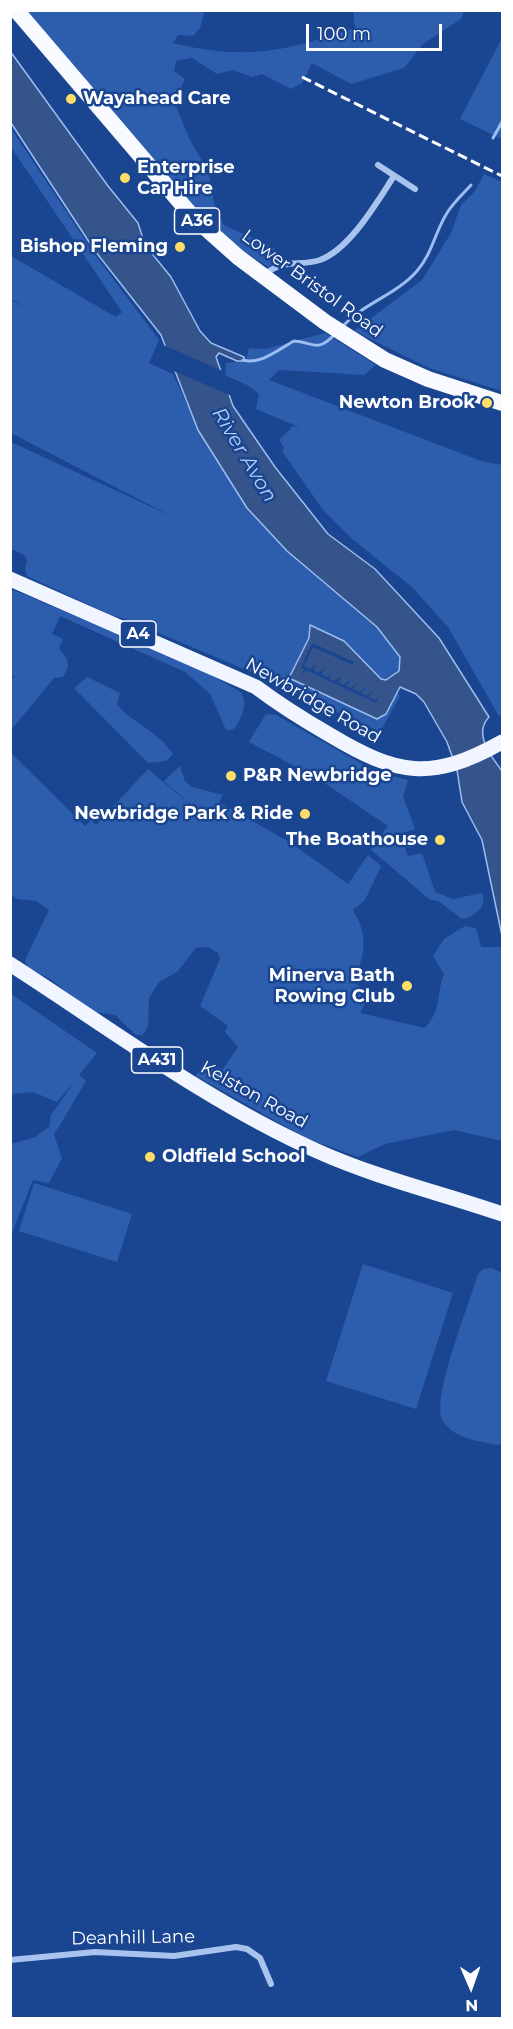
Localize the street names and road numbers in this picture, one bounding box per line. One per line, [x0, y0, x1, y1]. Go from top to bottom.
road number: A36 [174, 208, 220, 234]
street label: Lower Bristol Road [237, 226, 387, 342]
road number: A4 [120, 621, 156, 647]
street label: Newbridge Road [242, 654, 384, 748]
road number: A431 [132, 1047, 182, 1073]
street label: Kelston Road [197, 1057, 311, 1133]
street label: Deanhill Lane [71, 1926, 195, 1950]

